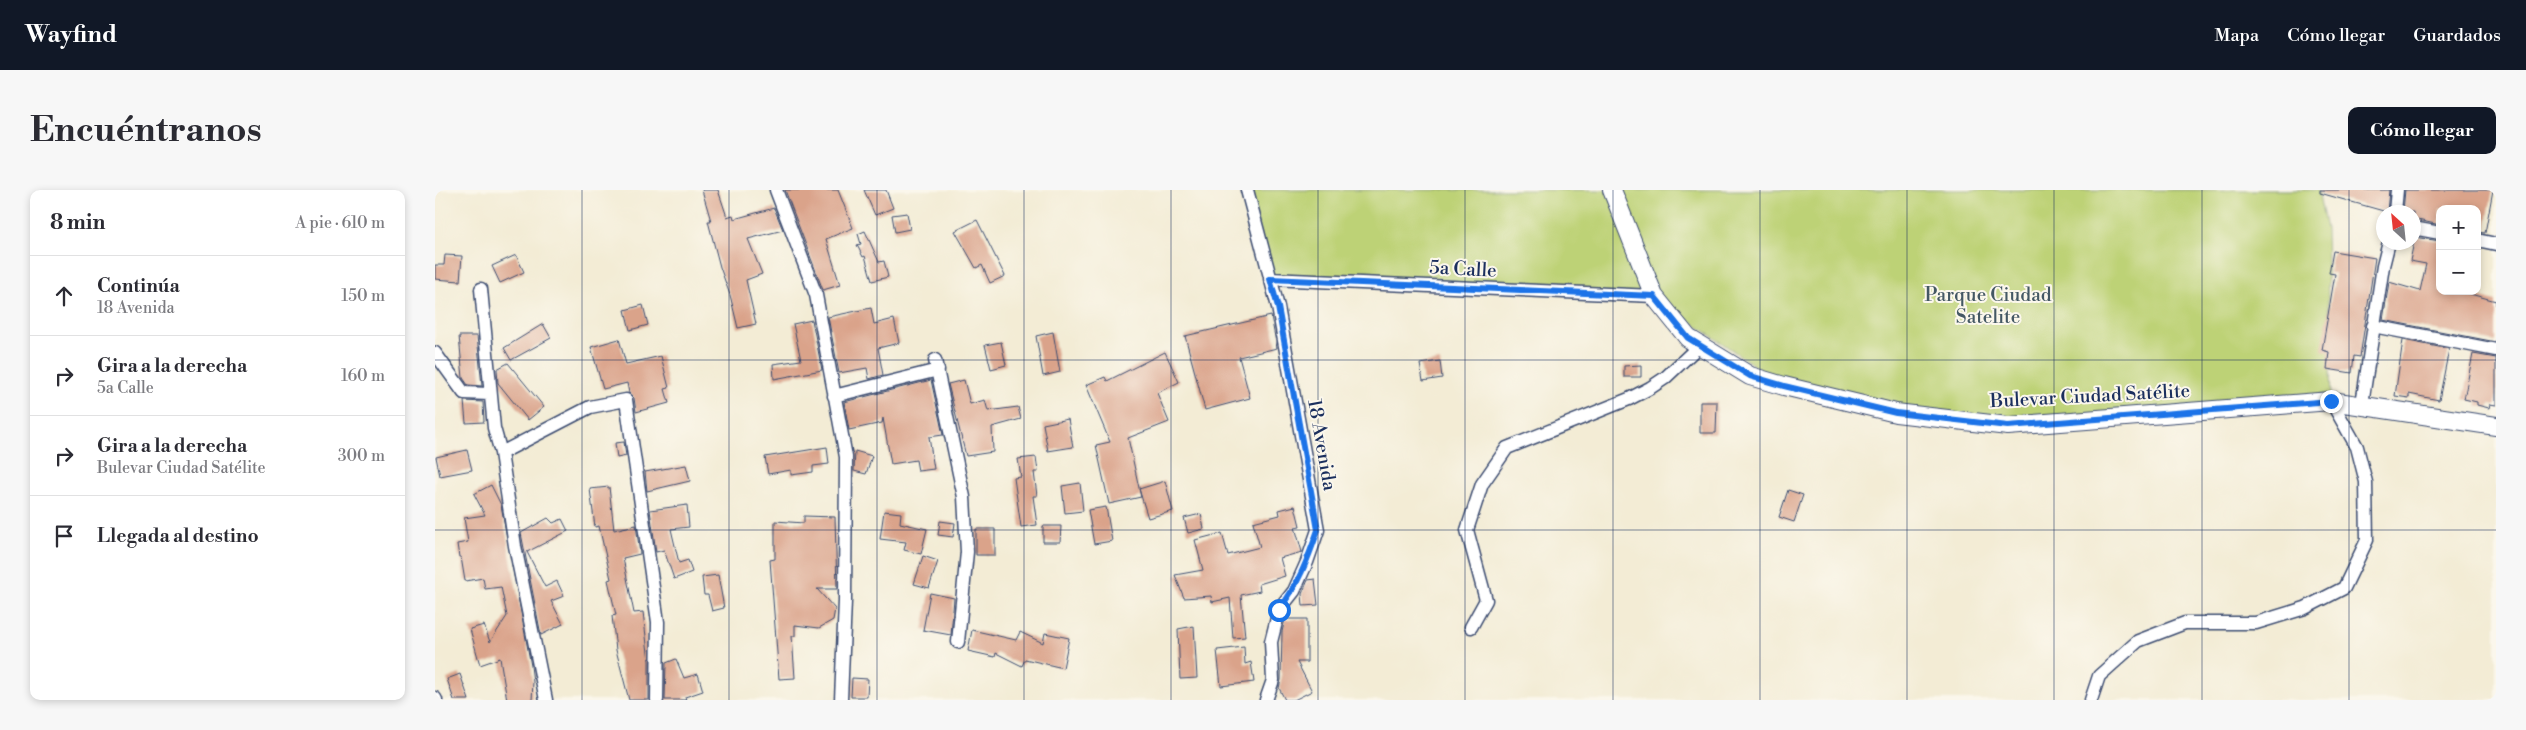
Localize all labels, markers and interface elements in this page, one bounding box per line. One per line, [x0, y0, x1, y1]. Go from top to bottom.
text: Wayfind [25, 20, 117, 50]
text: Mapa [2215, 24, 2259, 47]
text: Cómo llegar [2287, 24, 2385, 47]
text: Guardados [2413, 24, 2501, 47]
button: Cómo llegar [2348, 107, 2496, 154]
text: Encuéntranos [30, 109, 262, 152]
north arrow [2376, 205, 2421, 250]
map controls [2436, 205, 2481, 295]
button: + [2436, 205, 2481, 250]
text: 8 min [50, 210, 105, 236]
text: A pie · 610 m [295, 213, 385, 233]
button: − [2436, 250, 2481, 295]
street label: 5a Calle [1429, 255, 1497, 283]
text: Continúa [97, 274, 180, 298]
icon: ahead [50, 282, 78, 310]
park label: Parque Ciudad Satelite [1924, 283, 2052, 329]
text: 150 m [341, 286, 385, 306]
text: 18 Avenida [97, 298, 175, 318]
text: Gira a la derecha [97, 354, 247, 378]
icon: right [50, 362, 78, 390]
text: 160 m [341, 366, 385, 386]
text: 5a Calle [97, 378, 154, 398]
street label: Bulevar Ciudad Satélite [1988, 379, 2191, 413]
route end [2320, 390, 2343, 413]
street label: 18 Avenida [1302, 397, 1342, 493]
text: Gira a la derecha [97, 434, 247, 458]
icon: right [50, 442, 78, 470]
text: 300 m [338, 446, 385, 466]
text: Bulevar Ciudad Satélite [97, 458, 266, 478]
icon: arrive [50, 522, 78, 550]
text: Llegada al destino [97, 524, 259, 548]
route start [1268, 599, 1291, 622]

